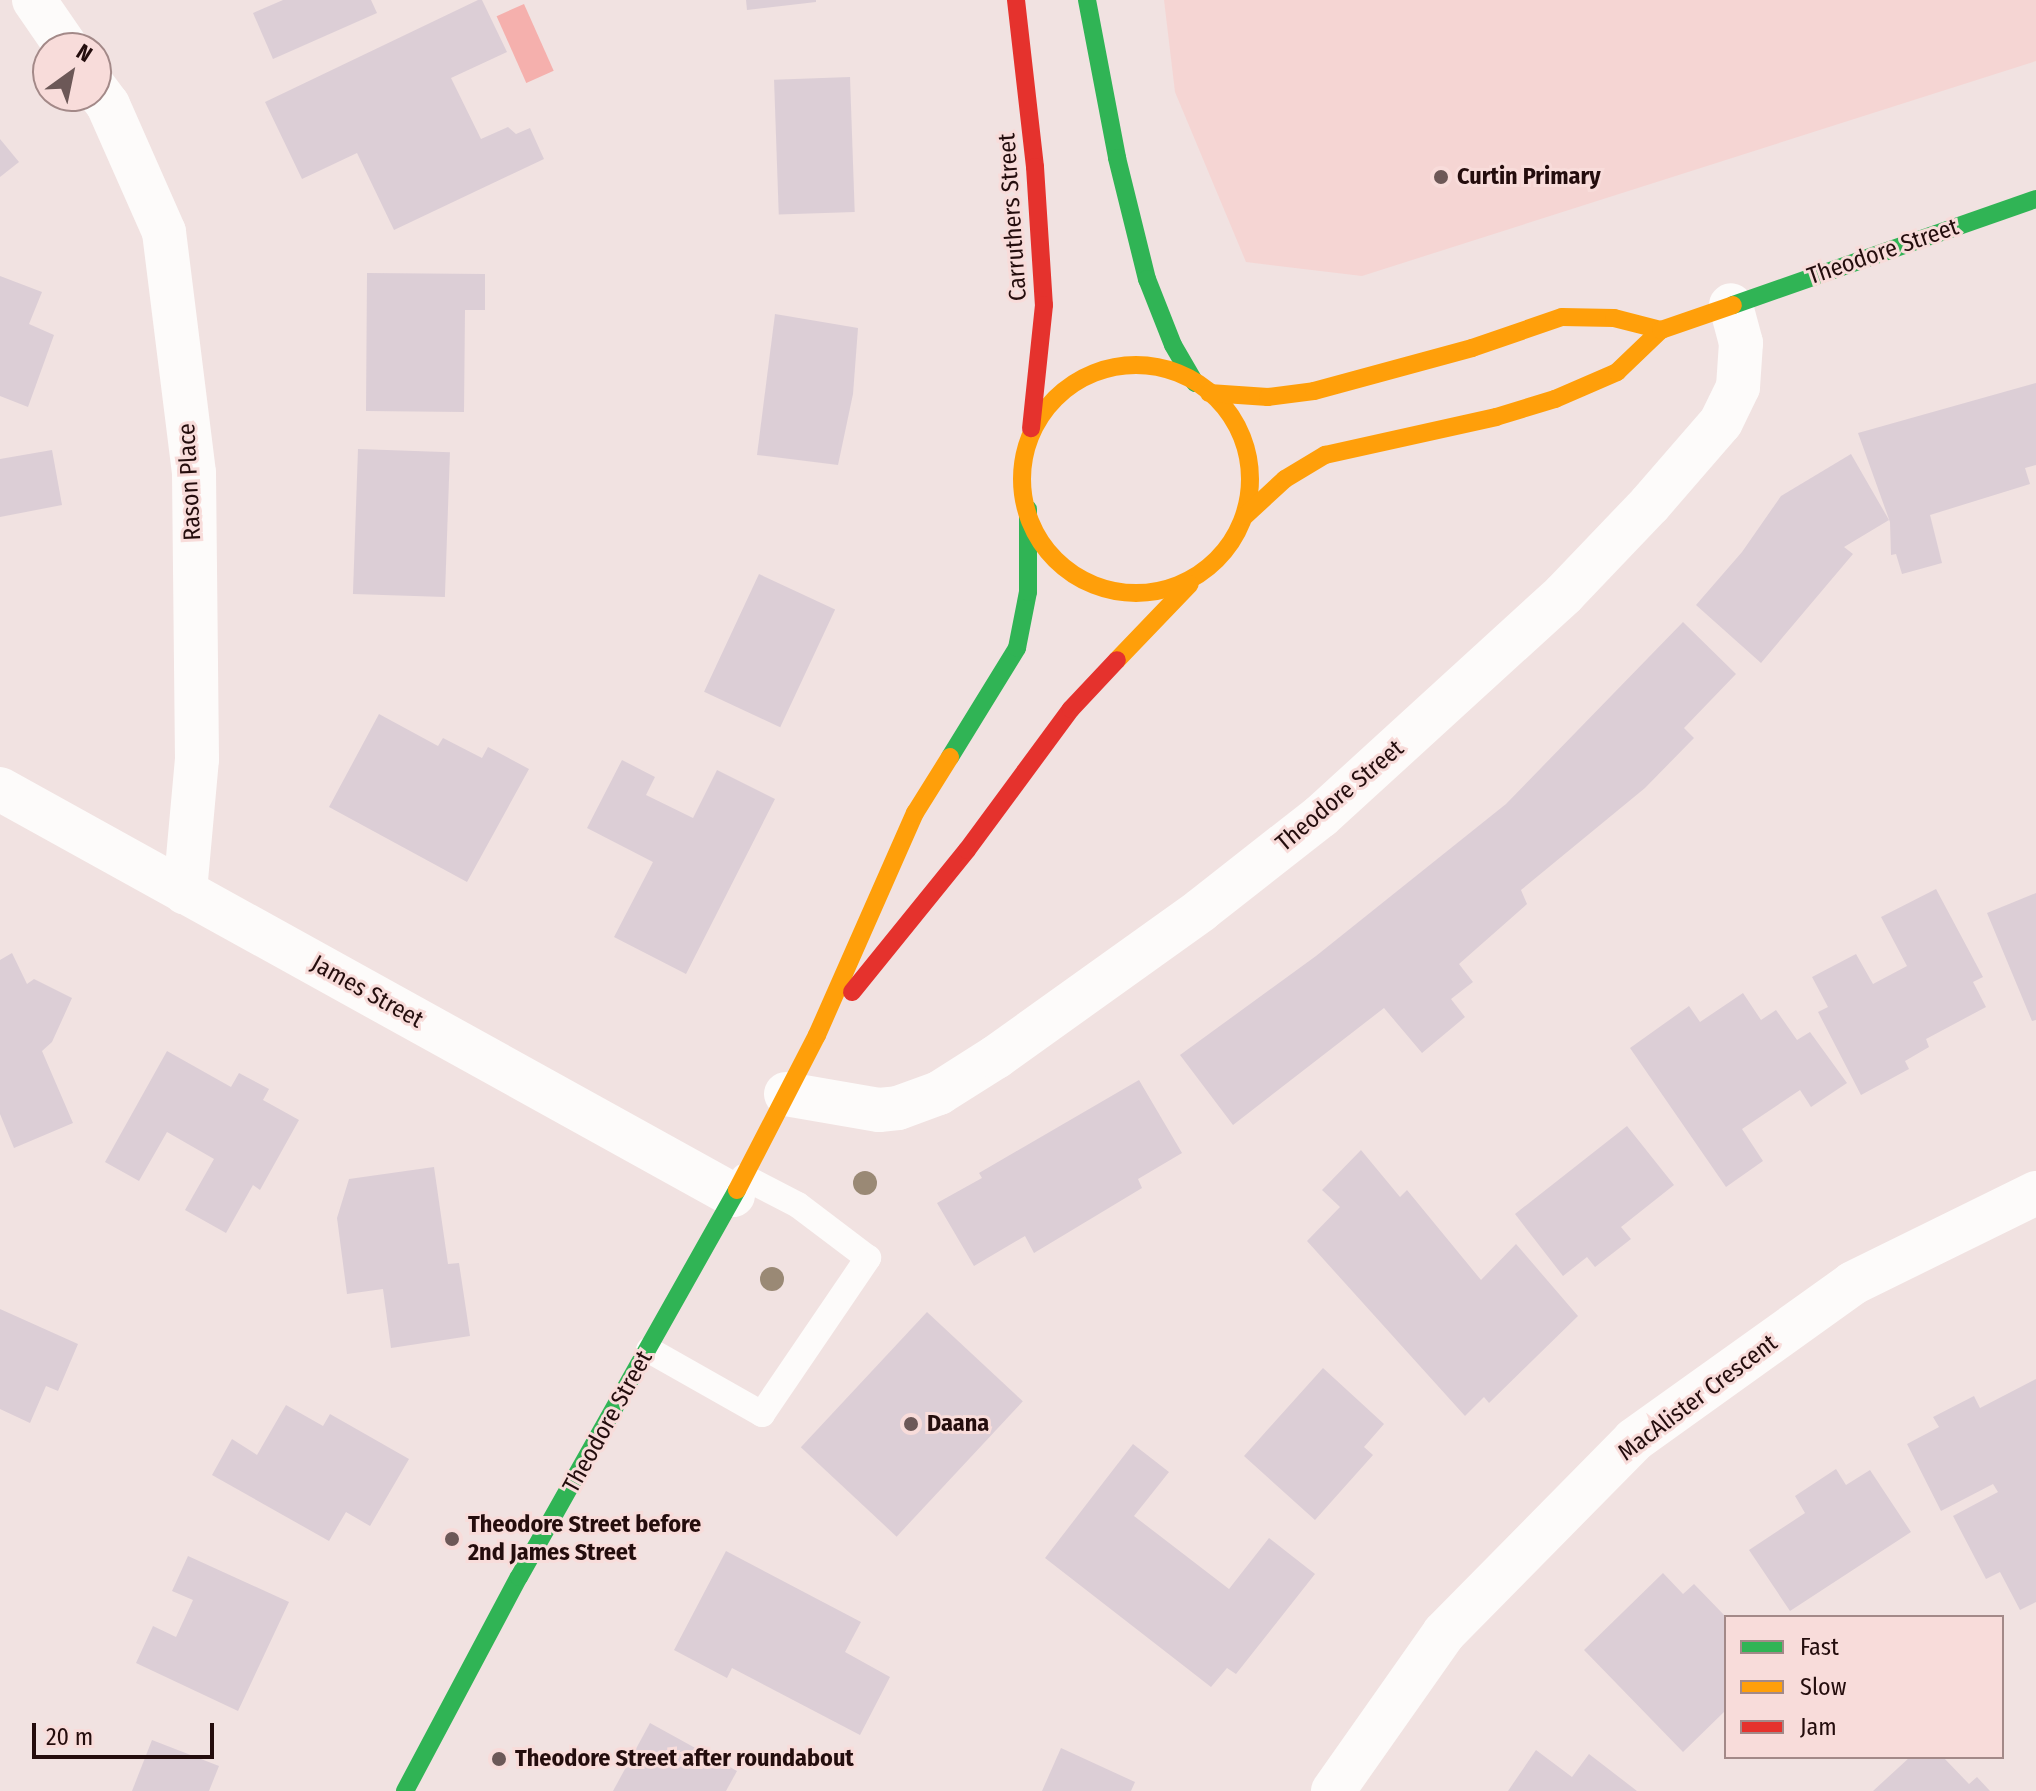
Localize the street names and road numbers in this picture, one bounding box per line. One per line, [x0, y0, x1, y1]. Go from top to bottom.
street label: Carruthers Street [993, 132, 1033, 302]
street label: Theodore Street [1804, 213, 1962, 291]
street label: Rason Place [173, 423, 207, 541]
street label: Theodore Street [1270, 734, 1410, 858]
street label: James Street [306, 949, 428, 1035]
street label: MacAlister Crescent [1613, 1329, 1783, 1467]
street label: Theodore Street [557, 1346, 659, 1498]

